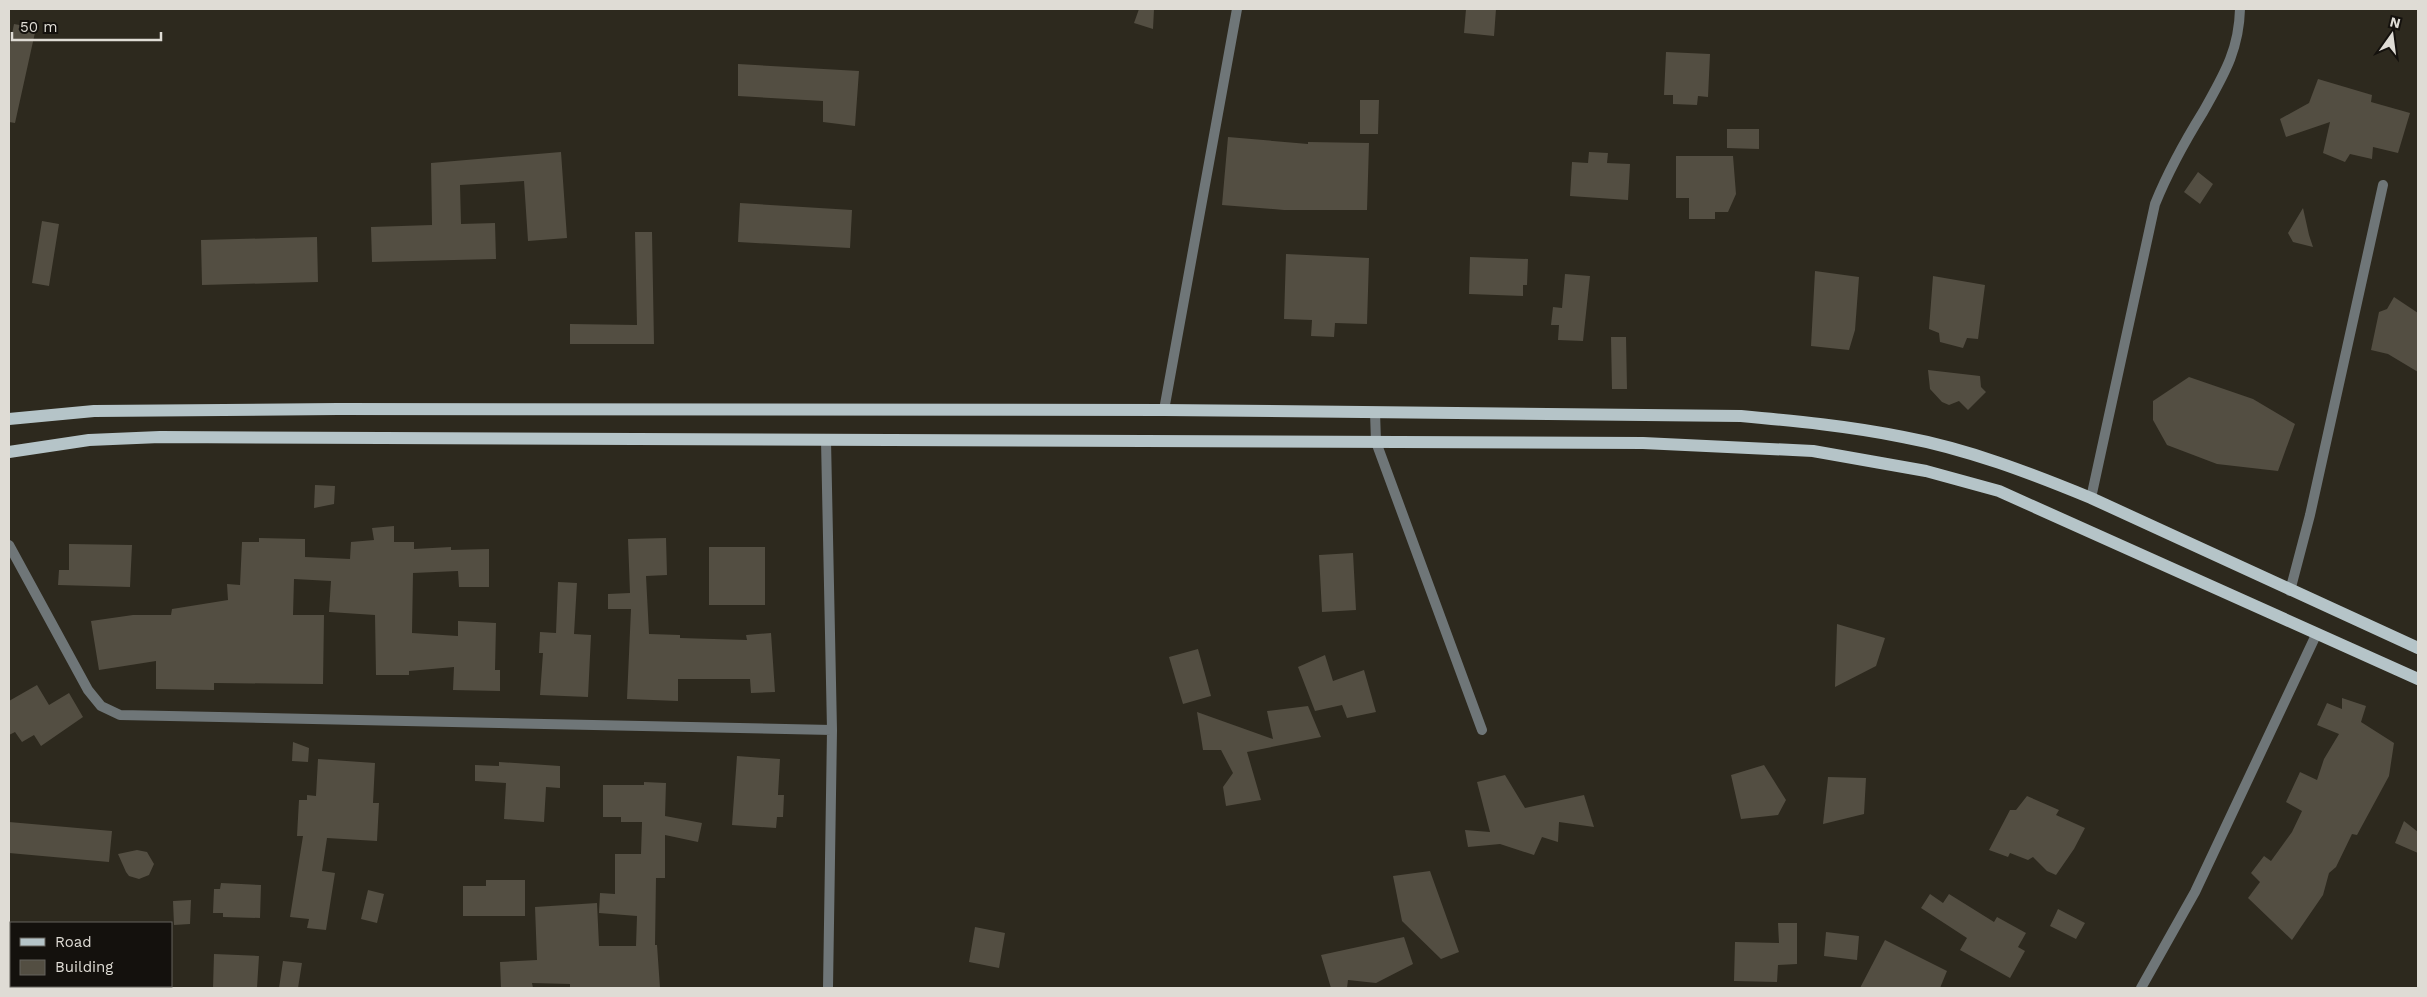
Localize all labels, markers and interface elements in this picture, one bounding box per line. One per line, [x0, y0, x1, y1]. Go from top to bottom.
scale bar [12, 10, 161, 42]
north arrow [2367, 10, 2417, 60]
text: N [2388, 13, 2402, 31]
text: 50 m [20, 18, 57, 36]
legend [10, 922, 172, 987]
text: Road [55, 933, 92, 951]
text: Building [55, 958, 113, 976]

